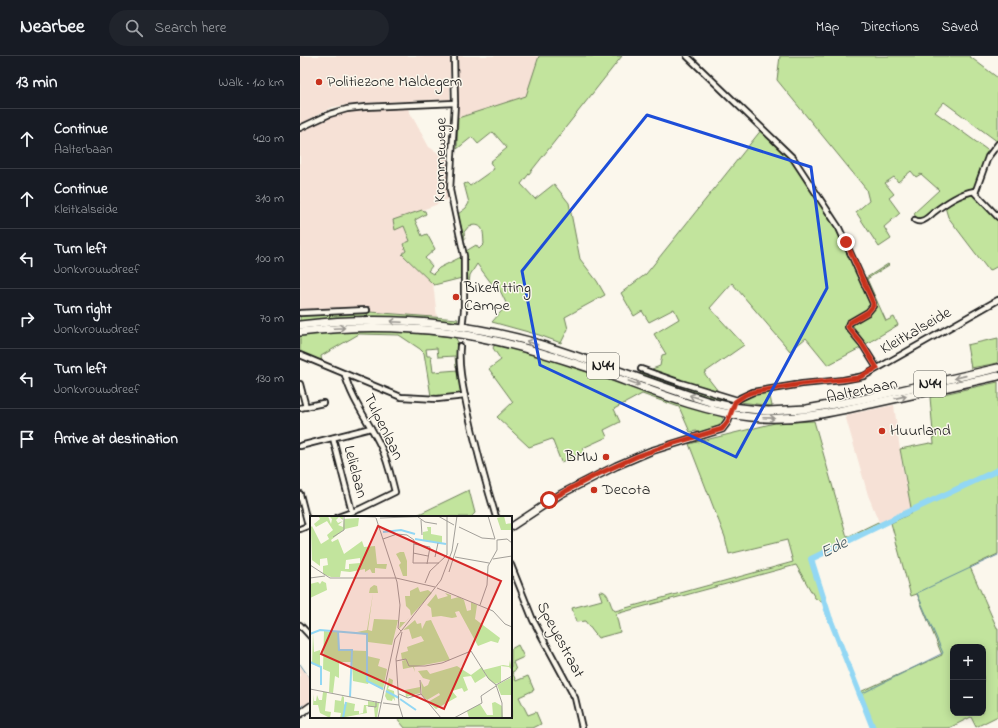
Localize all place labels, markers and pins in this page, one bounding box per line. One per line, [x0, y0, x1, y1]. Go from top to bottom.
place label: Politiezone Maldegem [327, 70, 462, 94]
marker: Politiezone Maldegem [314, 77, 324, 87]
place label: Bikefitting Campe [463, 276, 531, 318]
marker: Bikefitting Campe [451, 292, 461, 302]
place label: Huurland [890, 419, 951, 443]
marker: Huurland [877, 426, 887, 436]
place label: BMW [564, 445, 598, 469]
marker: BMW [601, 452, 611, 462]
place label: Decota [601, 478, 650, 502]
marker: Decota [589, 485, 599, 495]

